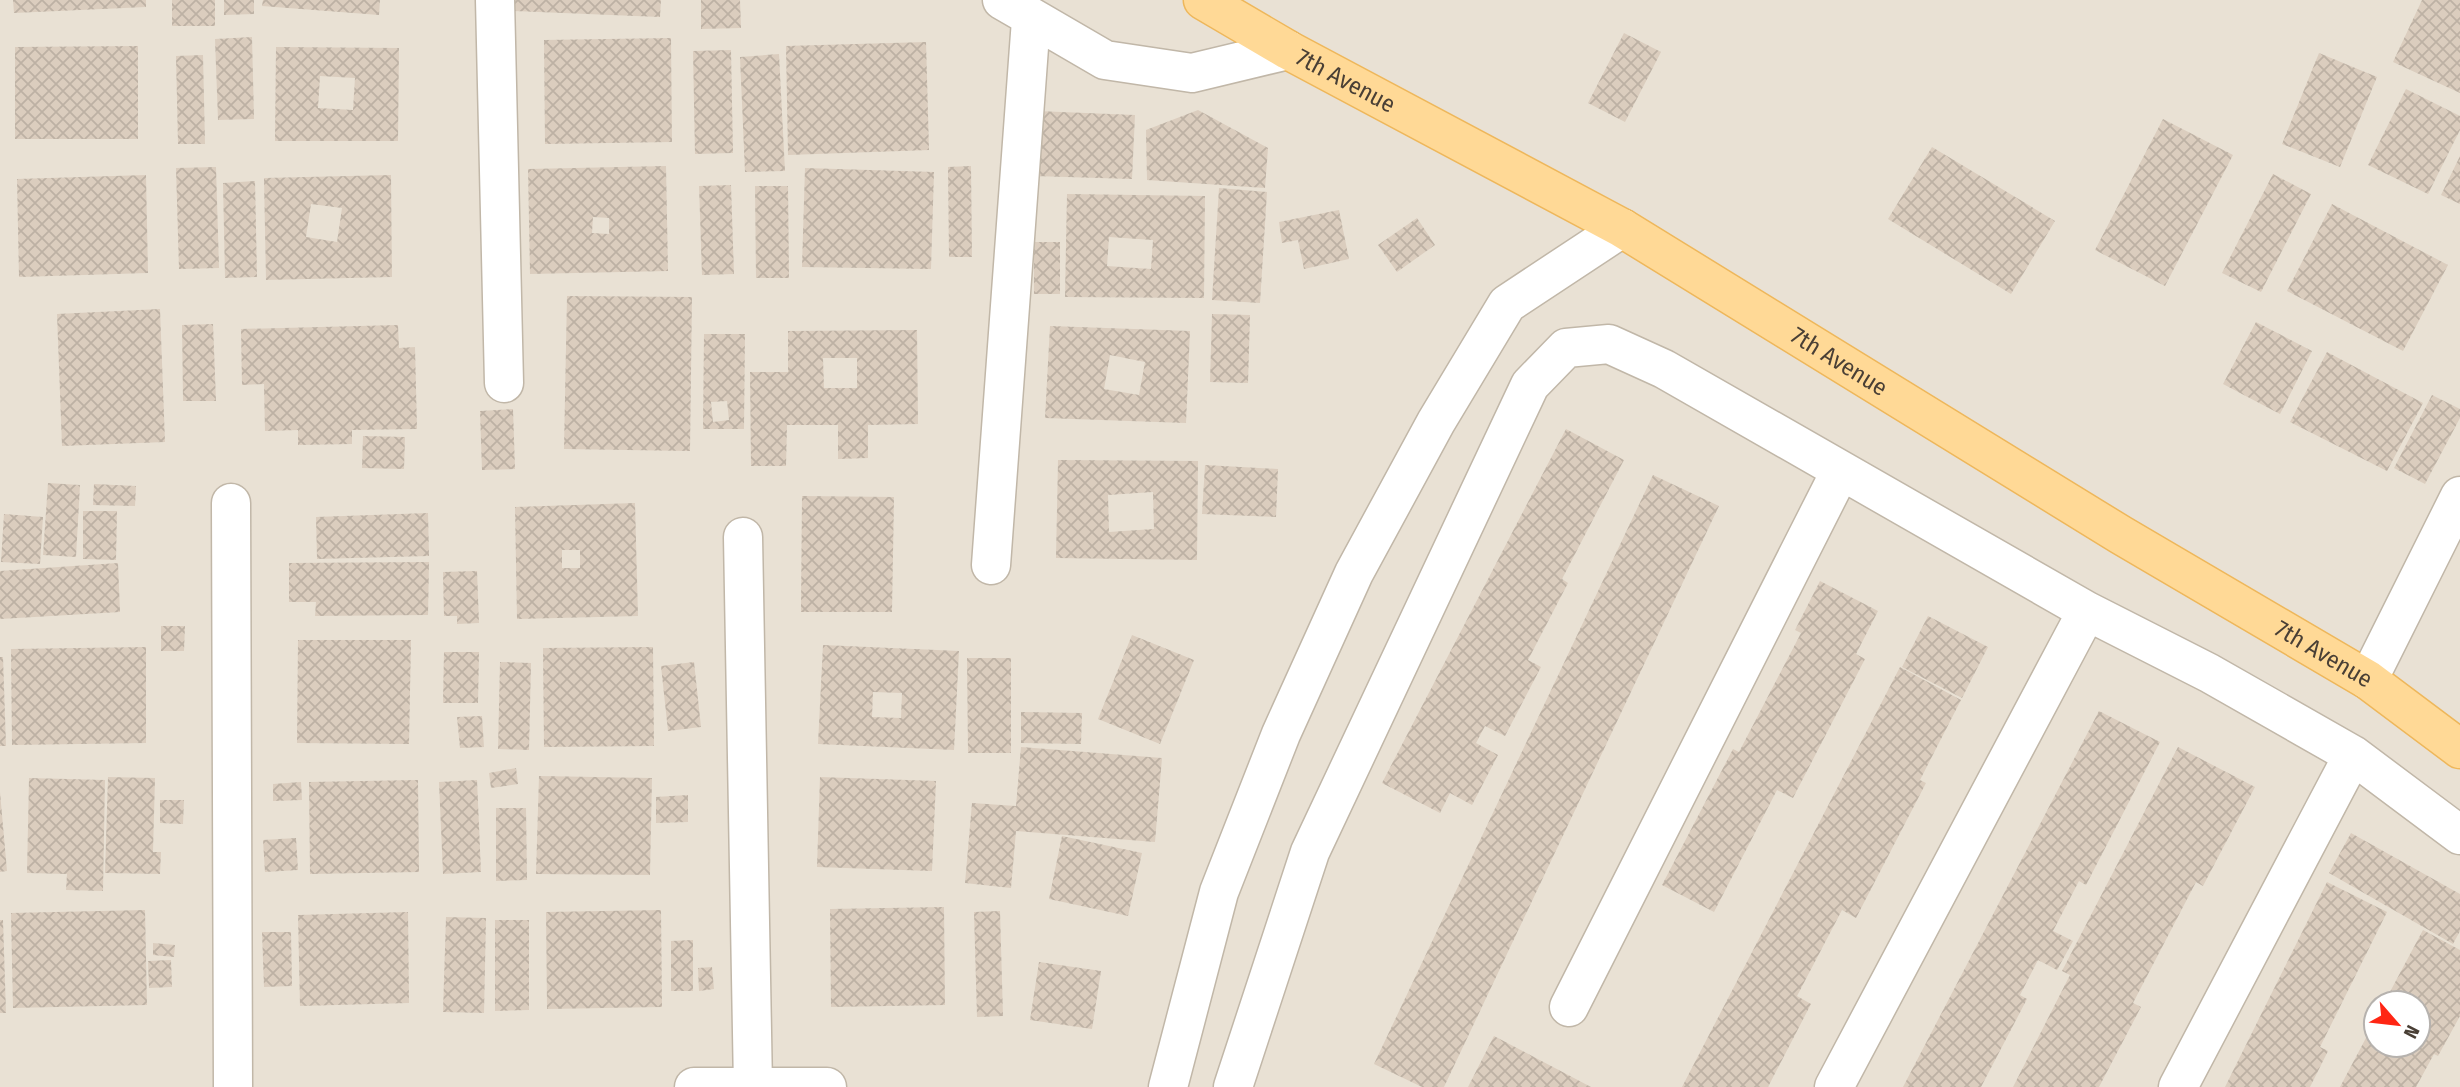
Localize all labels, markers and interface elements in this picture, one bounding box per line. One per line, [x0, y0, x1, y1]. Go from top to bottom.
street label: 7th Avenue [1291, 43, 1400, 119]
street label: 7th Avenue [1786, 321, 1892, 402]
street label: 7th Avenue [2270, 615, 2377, 693]
north arrow [2362, 989, 2432, 1059]
text: N [2399, 1021, 2424, 1042]

